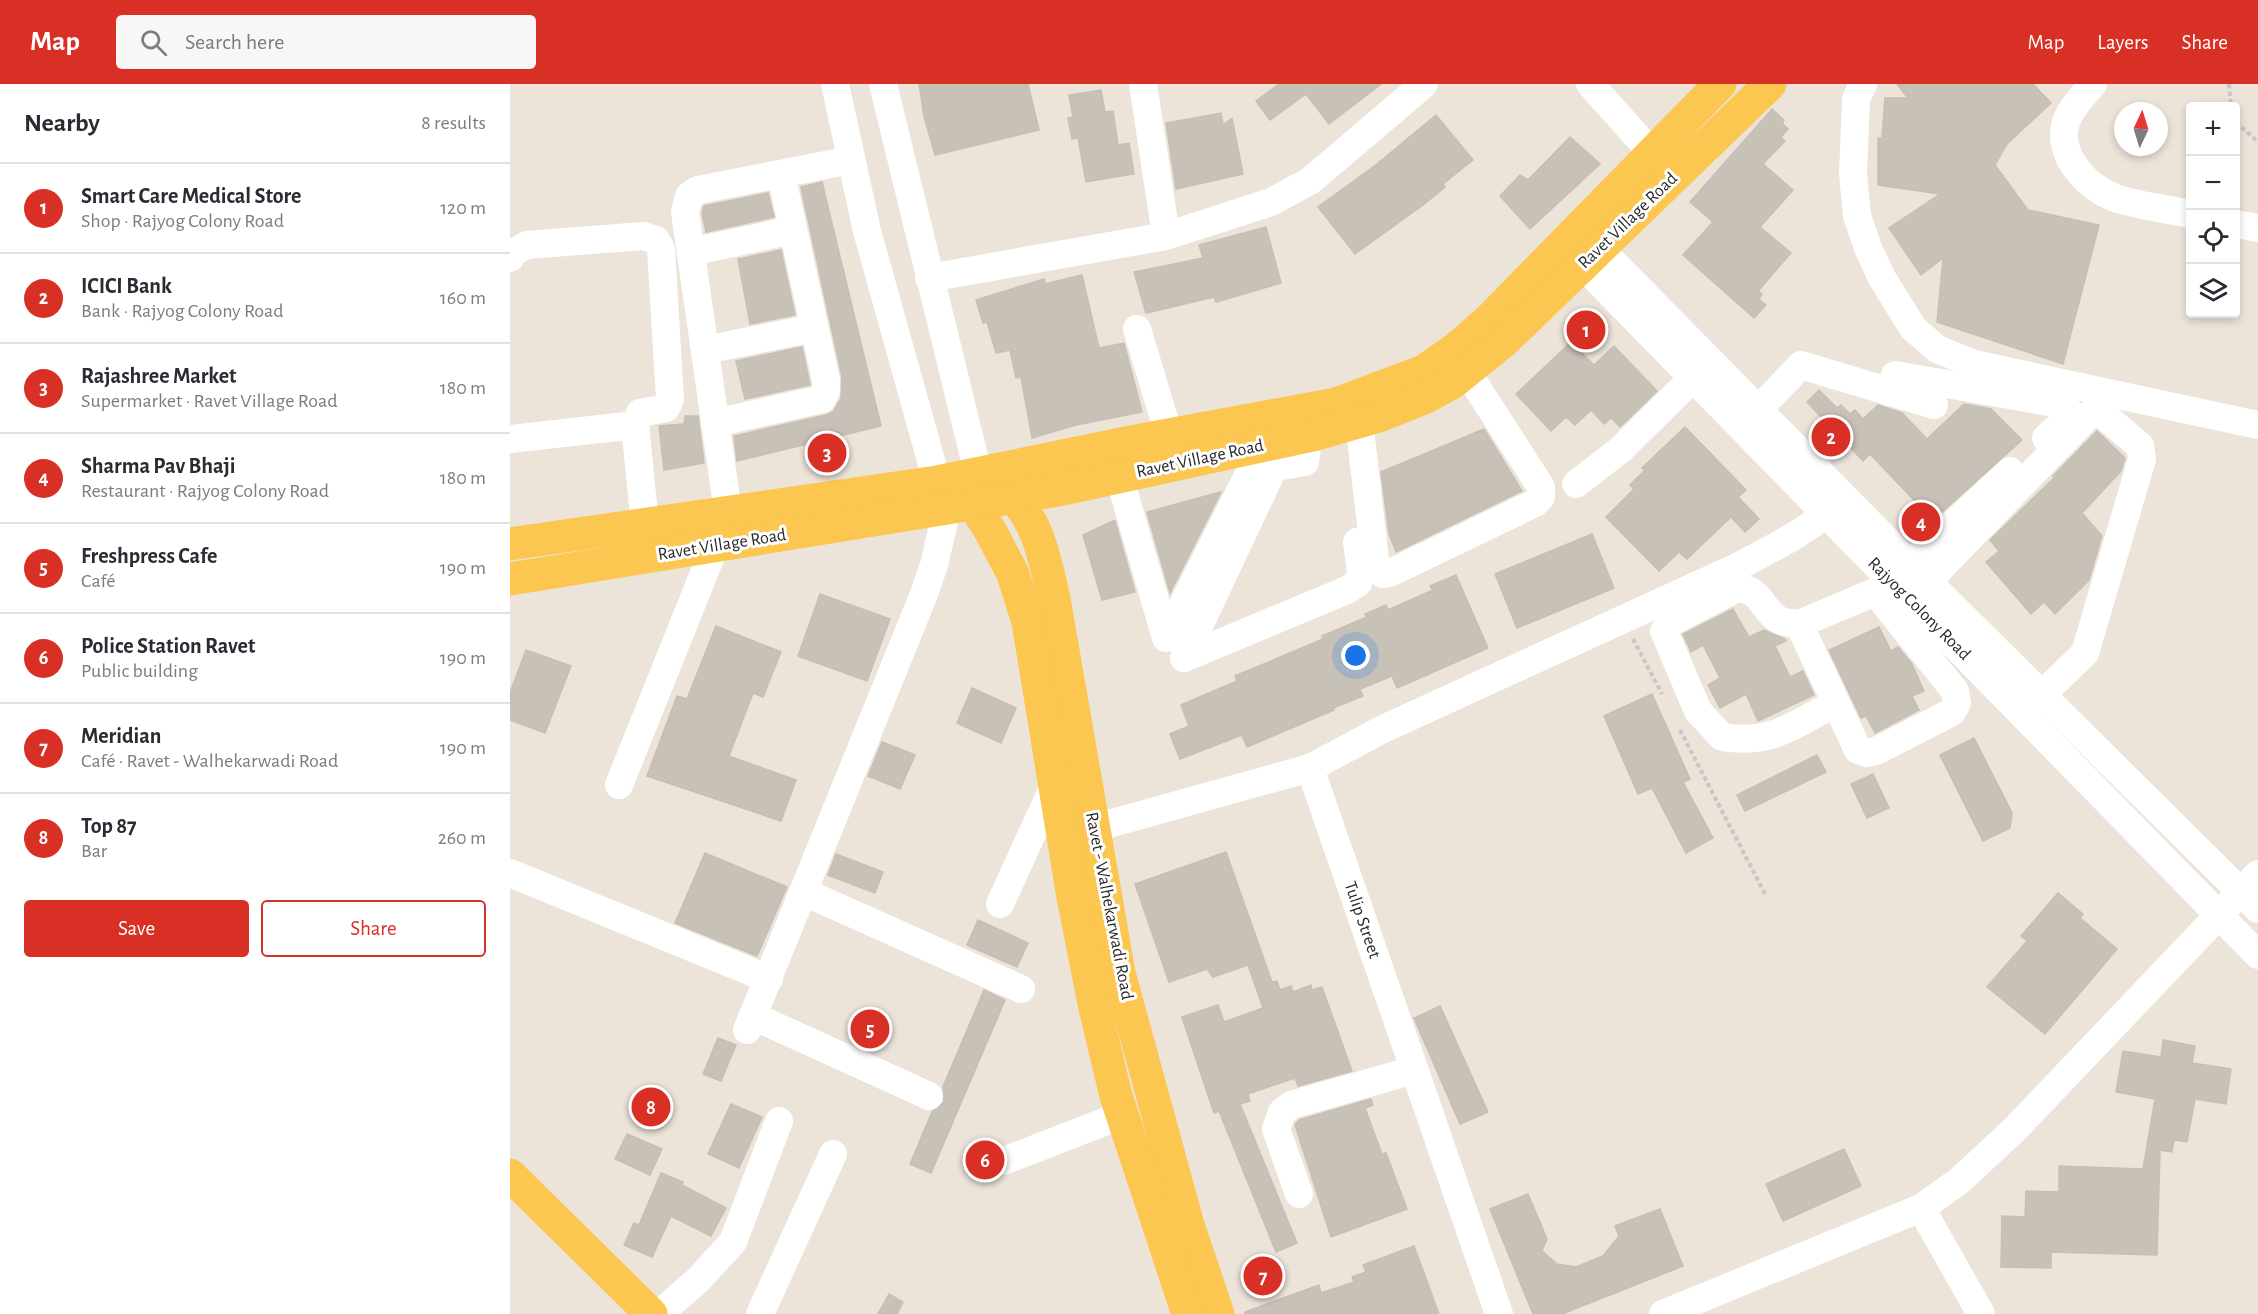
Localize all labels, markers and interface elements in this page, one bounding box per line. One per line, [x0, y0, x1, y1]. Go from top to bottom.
search box [116, 15, 536, 69]
icon: search [137, 26, 170, 59]
text: Map [30, 28, 80, 56]
text: Search here [185, 31, 284, 53]
text: Map [2028, 32, 2064, 53]
text: Layers [2097, 32, 2148, 53]
text: Share [2181, 32, 2228, 53]
north arrow [2114, 102, 2168, 156]
map controls [2186, 102, 2240, 318]
button: + [2186, 102, 2240, 156]
text: Nearby [24, 110, 100, 136]
text: 8 results [421, 113, 486, 133]
button: − [2186, 156, 2240, 210]
street label: Ravet Village Road [1575, 169, 1681, 273]
text: Smart Care Medical Store [81, 185, 301, 207]
text: 1 [40, 198, 47, 218]
text: 120 m [440, 198, 486, 218]
button: locate [2186, 210, 2240, 264]
text: Shop · Rajyog Colony Road [81, 211, 284, 231]
button: layers [2186, 264, 2240, 318]
text: ICICI Bank [81, 275, 172, 297]
text: 2 [39, 288, 48, 308]
text: 160 m [440, 288, 486, 308]
text: Bank · Rajyog Colony Road [81, 301, 284, 321]
pin: 1 [1566, 308, 1606, 352]
text: Rajashree Market [81, 365, 237, 387]
text: 3 [39, 378, 48, 398]
text: 180 m [440, 378, 486, 398]
text: Supermarket · Ravet Village Road [81, 391, 338, 411]
pin: 2 [1812, 414, 1850, 460]
pin: 3 [808, 430, 846, 476]
street label: Ravet Village Road [1135, 437, 1265, 481]
text: Sharma Pav Bhaji [81, 455, 236, 477]
text: 4 [38, 468, 49, 488]
text: 180 m [440, 468, 486, 488]
text: Restaurant · Rajyog Colony Road [81, 481, 329, 501]
pin: 4 [1902, 500, 1940, 544]
street label: Ravet Village Road [657, 526, 787, 564]
text: Freshpress Cafe [81, 545, 217, 567]
street label: Rajyog Colony Road [1864, 554, 1974, 664]
text: 5 [39, 558, 48, 578]
text: 190 m [440, 558, 486, 578]
text: Café [81, 571, 115, 591]
text: Police Station Ravet [81, 635, 255, 657]
your location [1341, 641, 1370, 670]
text: 6 [39, 648, 48, 668]
text: 190 m [440, 648, 486, 668]
text: Public building [81, 661, 198, 681]
text: Meridian [81, 725, 161, 747]
text: 7 [39, 738, 48, 758]
text: 190 m [440, 738, 486, 758]
text: Café · Ravet - Walhekarwadi Road [81, 751, 338, 771]
street label: Ravet - Walhekarwadi Road [1082, 811, 1136, 1001]
text: Top 87 [81, 815, 137, 837]
text: 8 [39, 828, 48, 848]
text: 260 m [438, 828, 486, 848]
text: Bar [81, 841, 107, 861]
street label: Tulip Street [1340, 879, 1384, 961]
button: Save [24, 900, 249, 957]
button: Share [261, 900, 486, 957]
pin: 5 [850, 1006, 890, 1052]
pin: 8 [632, 1084, 670, 1130]
pin: 6 [966, 1138, 1004, 1182]
pin: 7 [1244, 1254, 1282, 1298]

